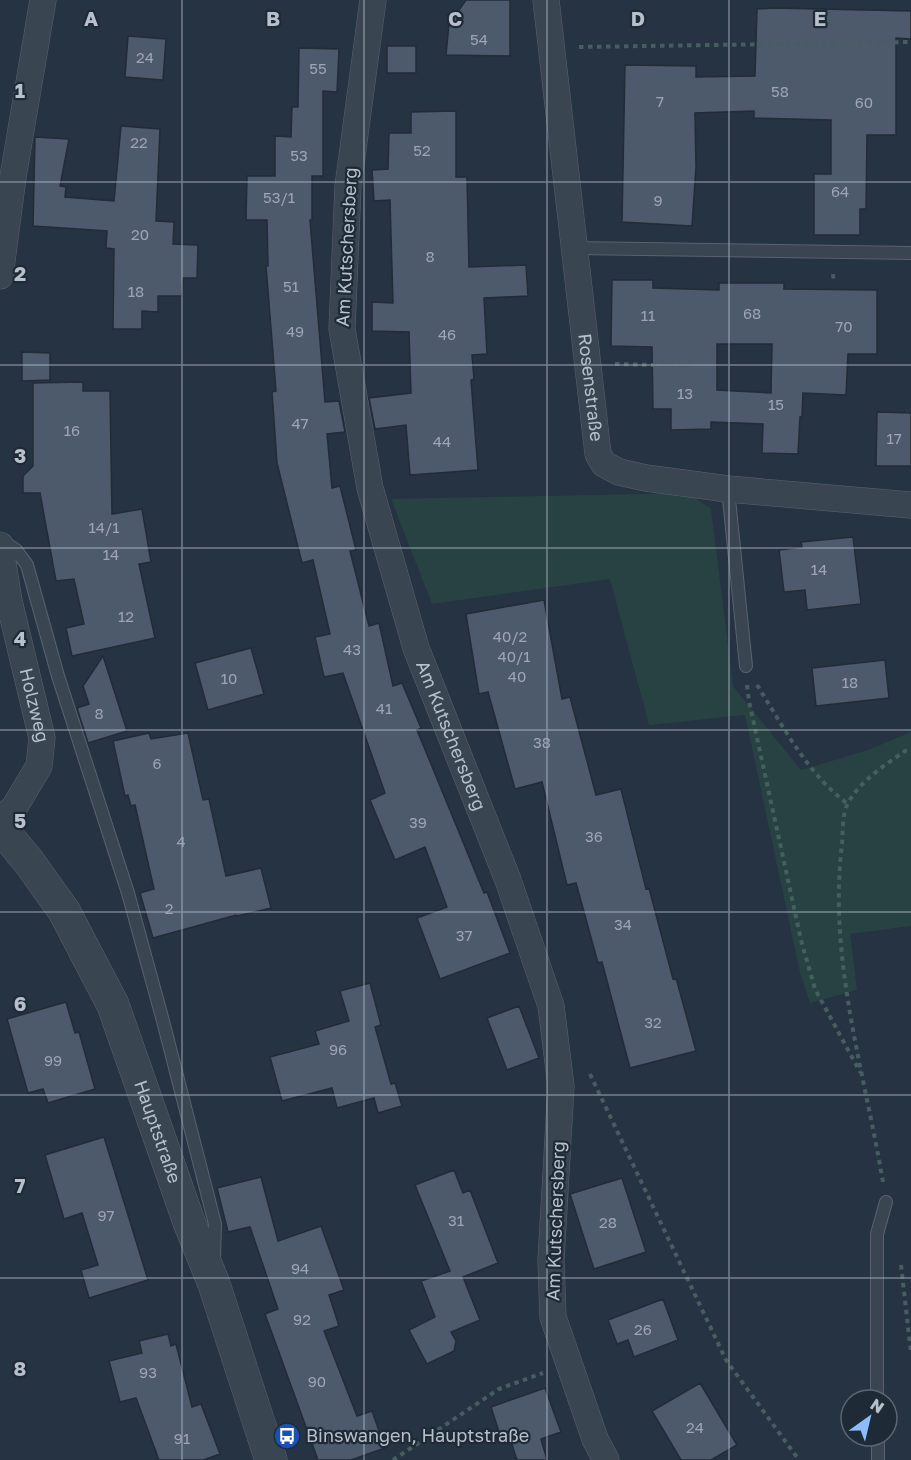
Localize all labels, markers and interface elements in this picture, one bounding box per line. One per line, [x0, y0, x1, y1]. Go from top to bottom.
text: A [84, 6, 98, 30]
text: B [266, 6, 280, 30]
text: C [448, 6, 462, 30]
text: D [631, 6, 645, 30]
text: E [814, 6, 826, 30]
house number: 54 [470, 30, 488, 48]
house number: 24 [136, 48, 154, 66]
house number: 55 [309, 59, 327, 77]
text: 1 [15, 78, 25, 102]
house number: 58 [771, 82, 789, 100]
house number: 7 [656, 92, 664, 110]
house number: 60 [855, 93, 873, 111]
house number: 22 [130, 133, 148, 151]
house number: 52 [413, 141, 431, 159]
house number: 53 [290, 146, 308, 164]
street label: Am Kutschersberg [331, 167, 361, 327]
house number: 64 [831, 182, 849, 200]
house number: 53/1 [263, 188, 295, 206]
house number: 9 [653, 191, 663, 209]
house number: 20 [131, 225, 149, 243]
house number: 8 [425, 247, 435, 265]
text: 2 [14, 261, 26, 285]
house number: 51 [283, 277, 299, 295]
house number: 18 [128, 282, 144, 300]
house number: 68 [743, 304, 761, 322]
house number: 11 [641, 306, 655, 324]
house number: 70 [835, 317, 853, 335]
house number: 49 [286, 322, 304, 340]
house number: 46 [438, 325, 456, 343]
street label: Rosenstraße [574, 332, 608, 443]
house number: 13 [677, 384, 693, 402]
house number: 15 [768, 395, 784, 413]
house number: 47 [291, 414, 309, 432]
house number: 16 [64, 421, 80, 439]
house number: 17 [886, 429, 902, 447]
house number: 44 [433, 432, 451, 450]
text: 3 [14, 443, 26, 467]
house number: 14/1 [89, 518, 119, 536]
house number: 14 [103, 545, 119, 563]
house number: 14 [811, 560, 827, 578]
house number: 12 [118, 607, 134, 625]
text: 4 [14, 626, 26, 650]
house number: 40/2 [493, 627, 527, 645]
house number: 43 [343, 640, 361, 658]
house number: 40/1 [498, 647, 530, 665]
street label: Am Kutschersberg [412, 657, 491, 813]
street label: Holzweg [16, 666, 55, 744]
house number: 40 [508, 667, 526, 685]
house number: 10 [221, 669, 237, 687]
house number: 18 [842, 673, 858, 691]
house number: 41 [376, 699, 392, 717]
house number: 8 [94, 704, 104, 722]
house number: 38 [533, 733, 551, 751]
house number: 6 [152, 754, 162, 772]
text: 5 [14, 808, 26, 832]
house number: 39 [409, 813, 427, 831]
house number: 36 [585, 827, 603, 845]
house number: 4 [176, 832, 186, 850]
house number: 2 [165, 899, 173, 917]
house number: 34 [614, 915, 632, 933]
house number: 37 [456, 926, 472, 944]
text: 6 [14, 991, 26, 1015]
house number: 32 [644, 1013, 662, 1031]
house number: 96 [329, 1040, 347, 1058]
house number: 99 [44, 1051, 62, 1069]
street label: Hauptstraße [130, 1077, 187, 1186]
street label: Am Kutschersberg [541, 1141, 569, 1301]
text: 7 [15, 1173, 26, 1197]
house number: 97 [97, 1206, 115, 1224]
house number: 31 [448, 1211, 464, 1229]
house number: 28 [599, 1213, 617, 1231]
house number: 94 [291, 1259, 309, 1277]
house number: 92 [293, 1310, 311, 1328]
house number: 26 [634, 1320, 652, 1338]
text: 8 [14, 1356, 26, 1380]
house number: 93 [139, 1363, 157, 1381]
house number: 90 [308, 1372, 326, 1390]
north arrow [839, 1388, 899, 1448]
text: N [867, 1394, 888, 1417]
house number: 24 [686, 1418, 704, 1436]
bus stop icon: Binswangen, Hauptstraße [272, 1421, 302, 1451]
place label: Binswangen, Hauptstraße [306, 1424, 529, 1446]
house number: 91 [174, 1429, 190, 1447]

